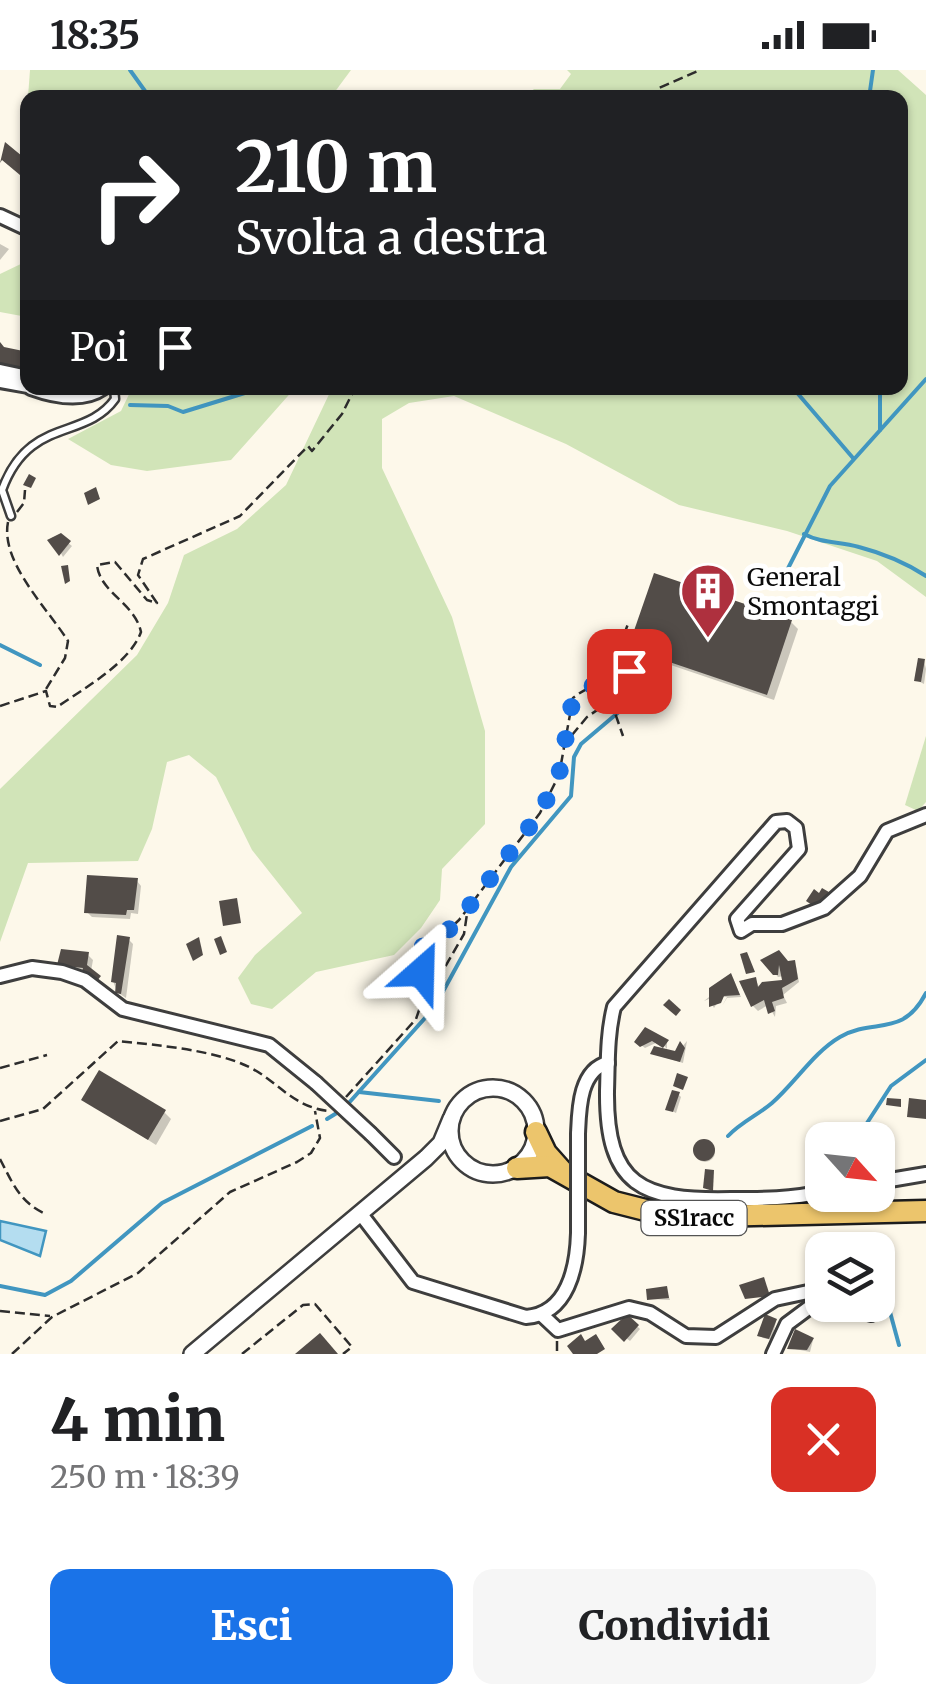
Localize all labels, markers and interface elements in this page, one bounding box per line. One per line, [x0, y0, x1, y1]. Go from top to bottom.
text: 18:35 [50, 12, 140, 59]
text: 210 m [235, 123, 437, 211]
icon: right [70, 130, 200, 260]
text: Svolta a destra [235, 210, 548, 266]
icon: arrive [148, 320, 203, 375]
text: Poi [70, 324, 128, 371]
building icon: General Smontaggi [678, 561, 738, 640]
place label: General Smontaggi [747, 561, 879, 622]
pin [587, 629, 672, 714]
icon: arrive [602, 644, 657, 699]
position arrow [369, 920, 473, 1024]
north arrow [805, 1122, 895, 1212]
map controls [805, 1122, 895, 1322]
road number: SS1racc [642, 1201, 746, 1235]
button: layers [805, 1232, 895, 1322]
text: 4 min [50, 1382, 225, 1457]
button: close [771, 1387, 876, 1492]
text: 250 m · 18:39 [50, 1457, 240, 1497]
button: Esci [50, 1569, 453, 1684]
button: Condividi [473, 1569, 876, 1684]

